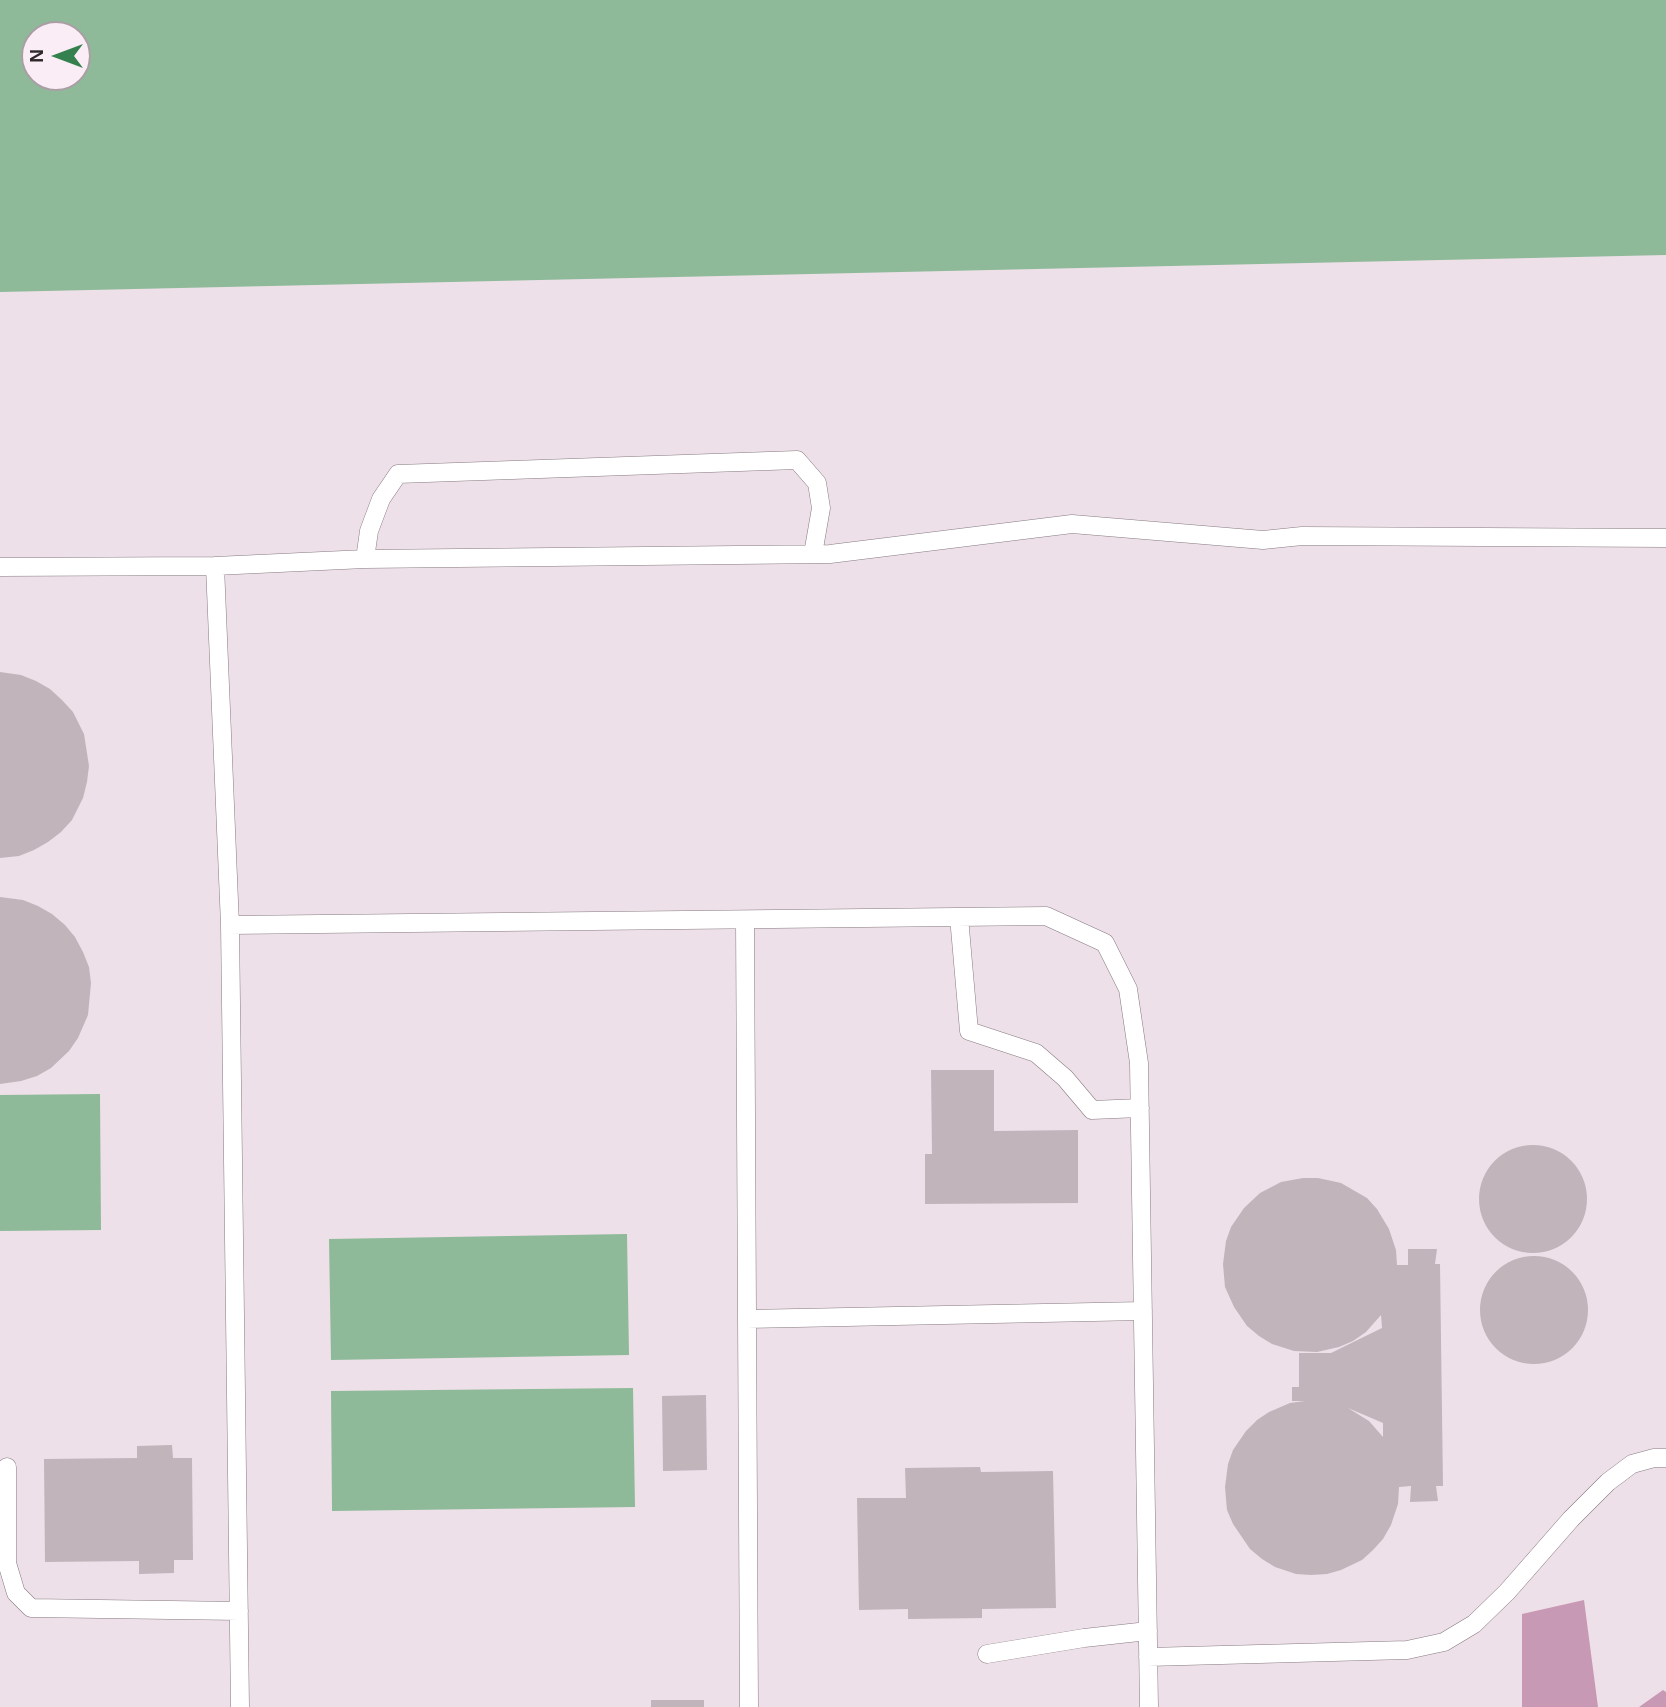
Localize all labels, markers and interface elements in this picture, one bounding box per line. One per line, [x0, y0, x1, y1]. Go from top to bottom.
north arrow [21, 21, 91, 91]
text: N [26, 49, 47, 63]

